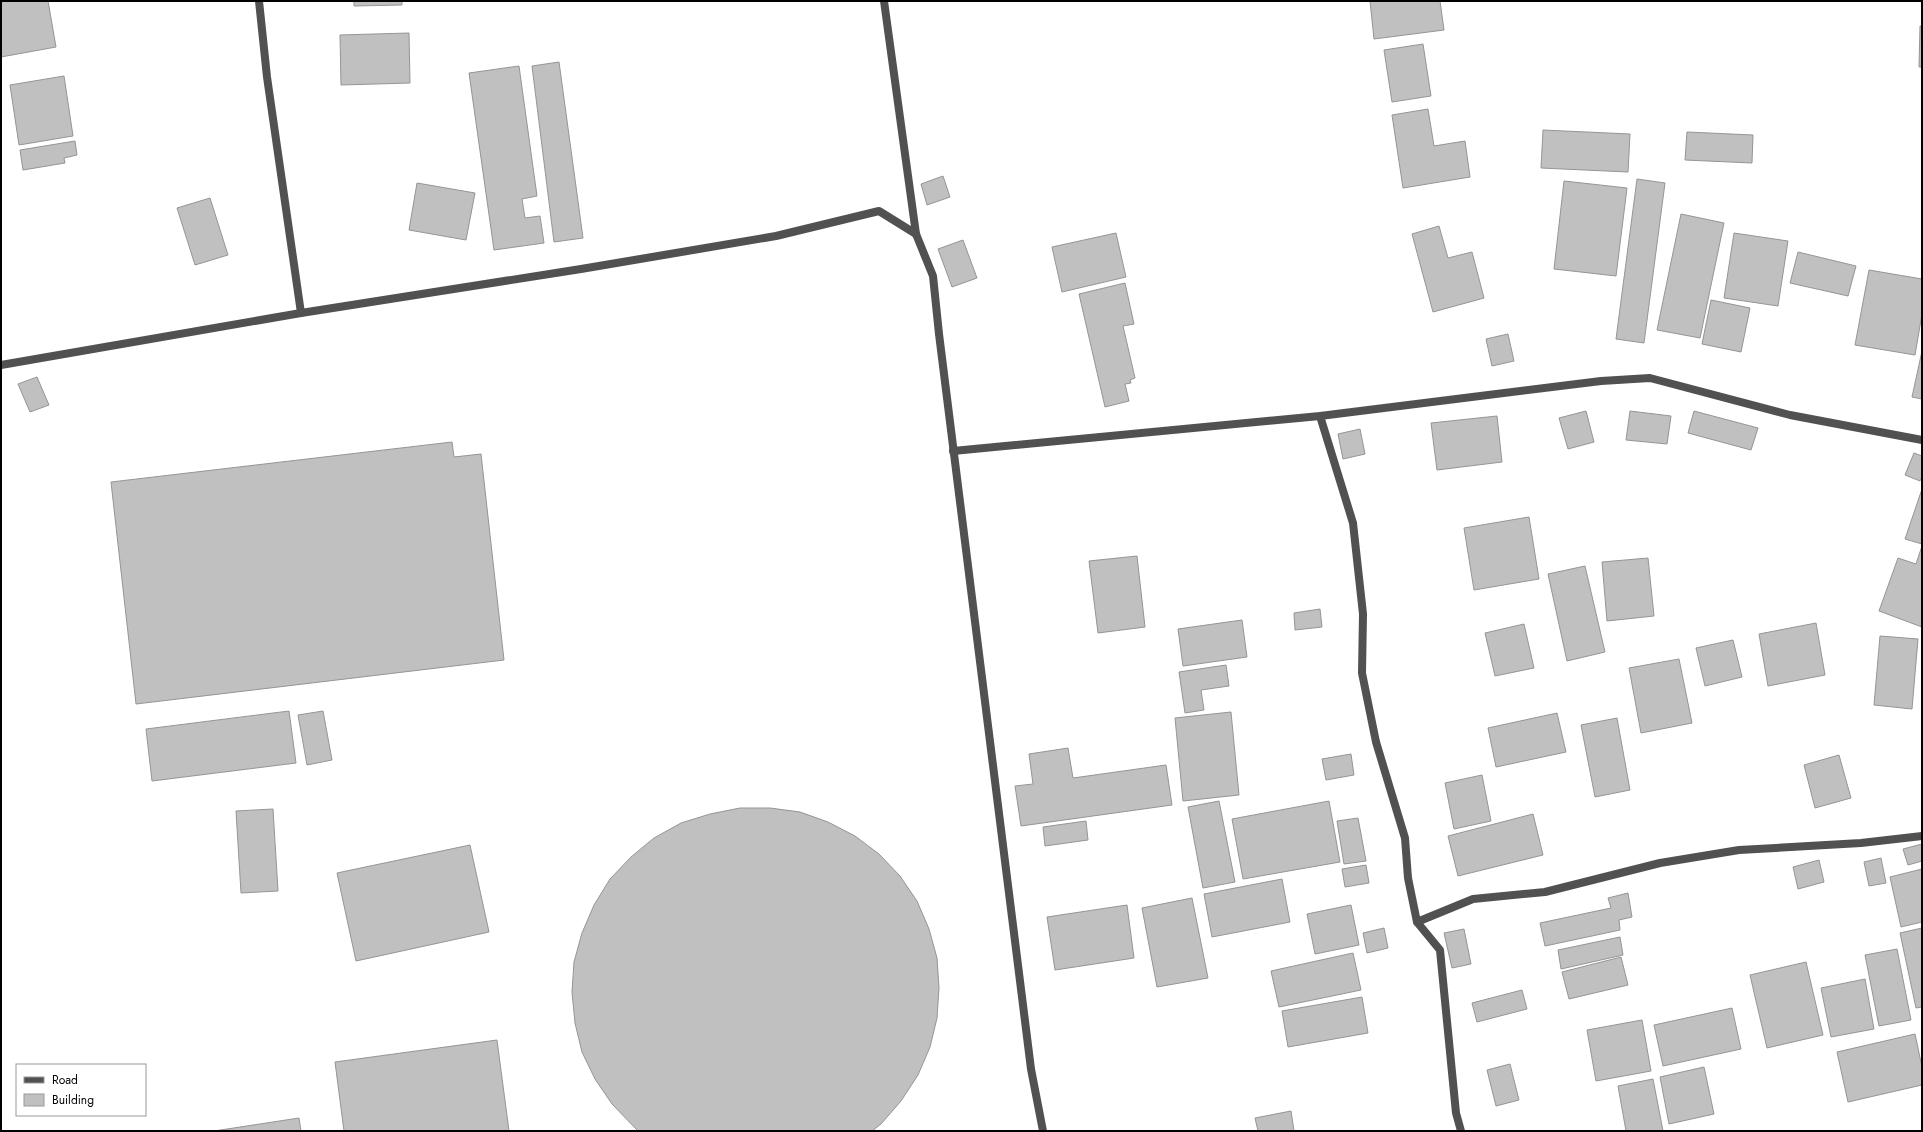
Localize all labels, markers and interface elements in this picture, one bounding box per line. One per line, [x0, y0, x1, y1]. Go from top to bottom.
legend [16, 1064, 146, 1116]
text: Road [52, 1071, 78, 1089]
text: Building [52, 1091, 94, 1109]

